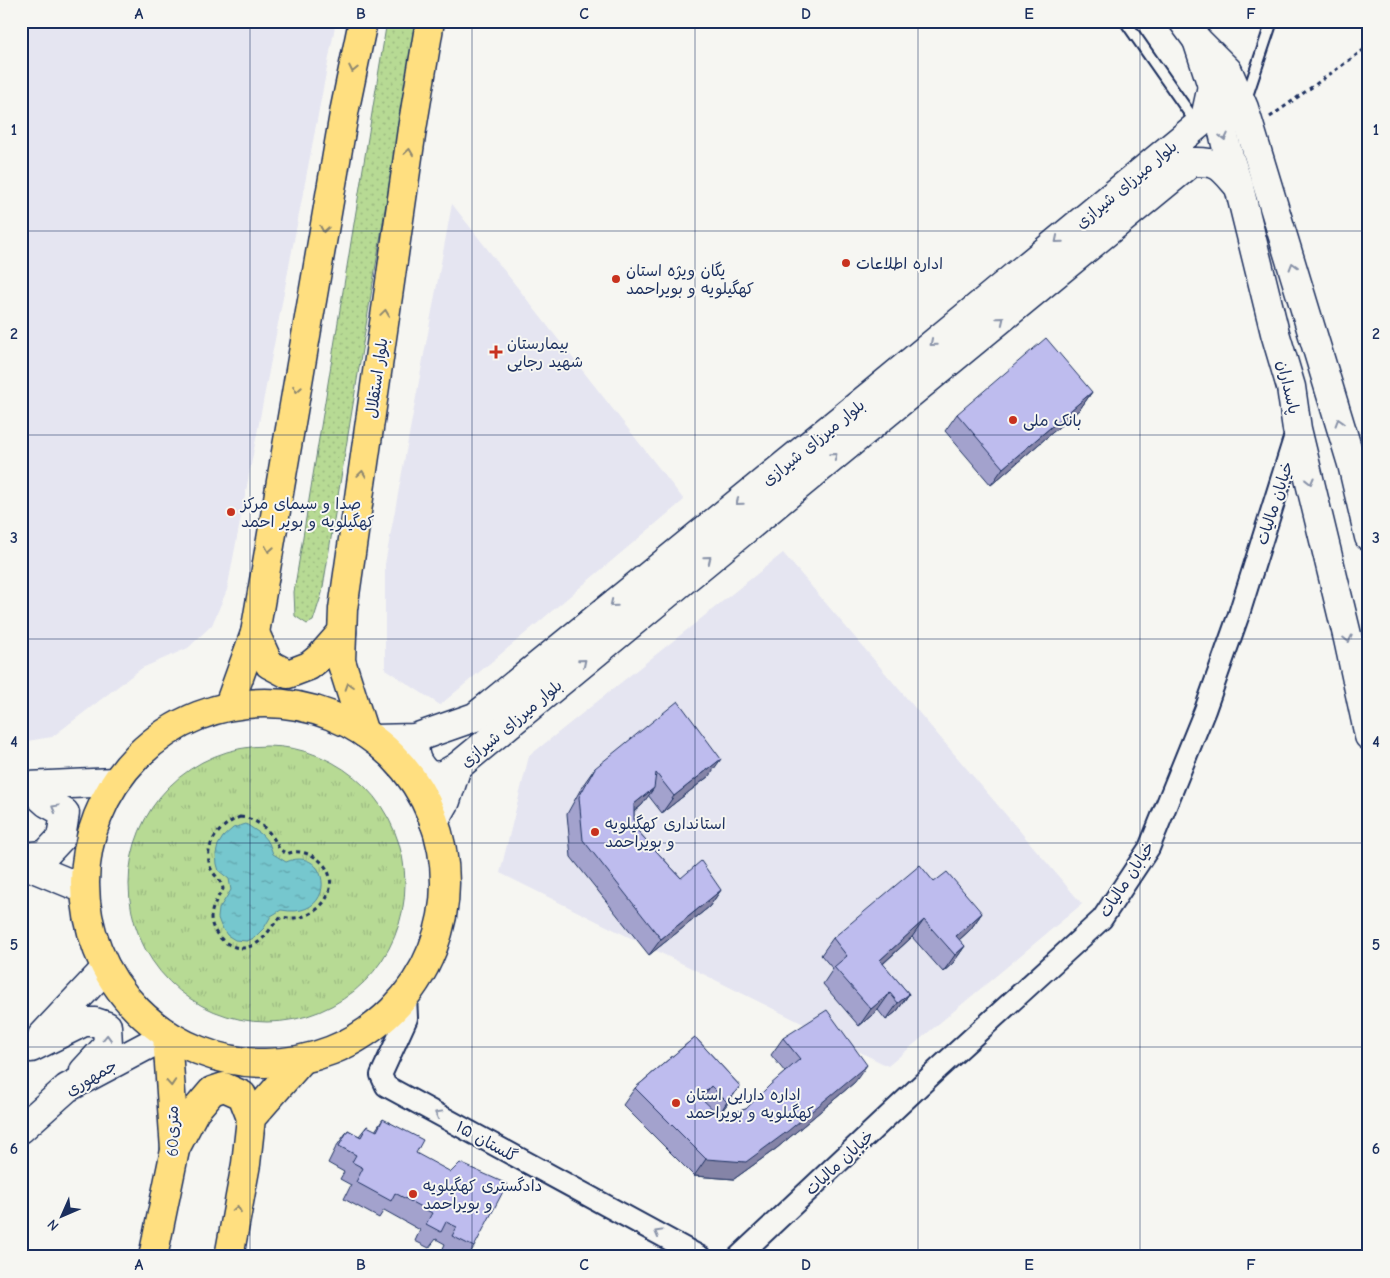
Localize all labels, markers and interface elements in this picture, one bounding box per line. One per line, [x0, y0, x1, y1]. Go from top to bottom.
text: A [135, 5, 144, 23]
text: B [356, 5, 366, 23]
text: C [579, 5, 589, 23]
text: D [801, 5, 811, 23]
text: E [1024, 5, 1034, 23]
text: F [1246, 5, 1256, 23]
one-way arrow [348, 65, 359, 73]
text: 1 [11, 121, 17, 139]
text: 1 [1373, 121, 1379, 139]
one-way arrow [1218, 133, 1229, 142]
street label: بلوار میرزای شیرازی [1072, 137, 1182, 233]
one-way arrow [403, 148, 413, 157]
one-way arrow [320, 224, 330, 233]
one-way arrow [1055, 234, 1064, 243]
place label: اداره اطلاعات [856, 255, 943, 273]
marker: اداره اطلاعات [840, 257, 852, 269]
place label: یگان ویژه استان کهگیلویه و بویراحمد [626, 261, 754, 299]
one-way arrow [1288, 262, 1298, 271]
marker: یگان ویژه استان کهگیلویه و بویراحمد [610, 273, 622, 285]
one-way arrow [380, 309, 390, 317]
one-way arrow [995, 316, 1004, 325]
text: 2 [10, 325, 18, 343]
text: 2 [1372, 325, 1380, 343]
place label: بیمارستان شهید رجایی [507, 335, 583, 372]
street label: بلوار استقلال [362, 337, 393, 420]
one-way arrow [930, 338, 939, 346]
marker: بیمارستان شهید رجایی [489, 345, 503, 359]
street label: پاسداران [1272, 359, 1303, 416]
one-way arrow [292, 385, 302, 393]
street label: بلوار میرزای شیرازی [759, 396, 869, 490]
place label: بانک ملی [1023, 412, 1082, 431]
marker: بانک ملی [1007, 414, 1019, 426]
one-way arrow [1334, 418, 1344, 427]
one-way arrow [829, 453, 838, 462]
street label: خیابان مالیات [1253, 459, 1297, 547]
one-way arrow [356, 470, 367, 478]
one-way arrow [1304, 477, 1315, 486]
place label: صدا و سیمای مرکز کهگیلویه و بویر احمد [239, 495, 375, 532]
one-way arrow [736, 496, 745, 505]
marker: صدا و سیمای مرکز کهگیلویه و بویر احمد [225, 506, 237, 518]
text: 3 [10, 529, 18, 547]
text: 3 [1372, 529, 1380, 547]
one-way arrow [265, 545, 275, 554]
one-way arrow [703, 555, 712, 564]
one-way arrow [610, 599, 619, 608]
one-way arrow [1342, 635, 1353, 644]
one-way arrow [577, 659, 586, 667]
street label: بلوار میرزای شیرازی [457, 676, 567, 772]
one-way arrow [345, 683, 355, 691]
text: 4 [10, 733, 18, 751]
text: 4 [1372, 733, 1380, 751]
one-way arrow [52, 804, 61, 814]
place label: استانداری کهگیلویه و بویراحمد [605, 814, 726, 852]
marker: استانداری کهگیلویه و بویراحمد [589, 826, 601, 838]
street label: خیابان مالیات [1096, 838, 1158, 921]
text: 5 [10, 936, 18, 954]
text: 5 [1372, 936, 1380, 954]
one-way arrow [102, 1034, 112, 1042]
street label: جمهوری [63, 1056, 121, 1100]
one-way arrow [165, 1079, 176, 1087]
place label: اداره دارایی استان کهگیلویه و بویراحمد [686, 1086, 814, 1123]
marker: اداره دارایی استان کهگیلویه و بویراحمد [670, 1097, 682, 1109]
street label: 60متری [164, 1105, 182, 1157]
one-way arrow [435, 1110, 444, 1120]
street label: گلستان ۱۵ [453, 1117, 521, 1166]
street label: خیابان مالیات [802, 1127, 877, 1199]
text: 6 [10, 1140, 18, 1158]
text: 6 [1372, 1140, 1380, 1158]
place label: دادگستری کهگیلویه و بویراحمد [423, 1176, 542, 1214]
marker: دادگستری کهگیلویه و بویراحمد [407, 1188, 419, 1200]
north arrow [38, 1190, 88, 1240]
one-way arrow [232, 1204, 242, 1213]
text: N [44, 1216, 62, 1234]
one-way arrow [654, 1230, 663, 1240]
text: A [135, 1256, 144, 1274]
text: B [356, 1256, 366, 1274]
text: C [579, 1256, 589, 1274]
text: D [801, 1256, 811, 1274]
text: E [1024, 1256, 1034, 1274]
text: F [1246, 1256, 1256, 1274]

